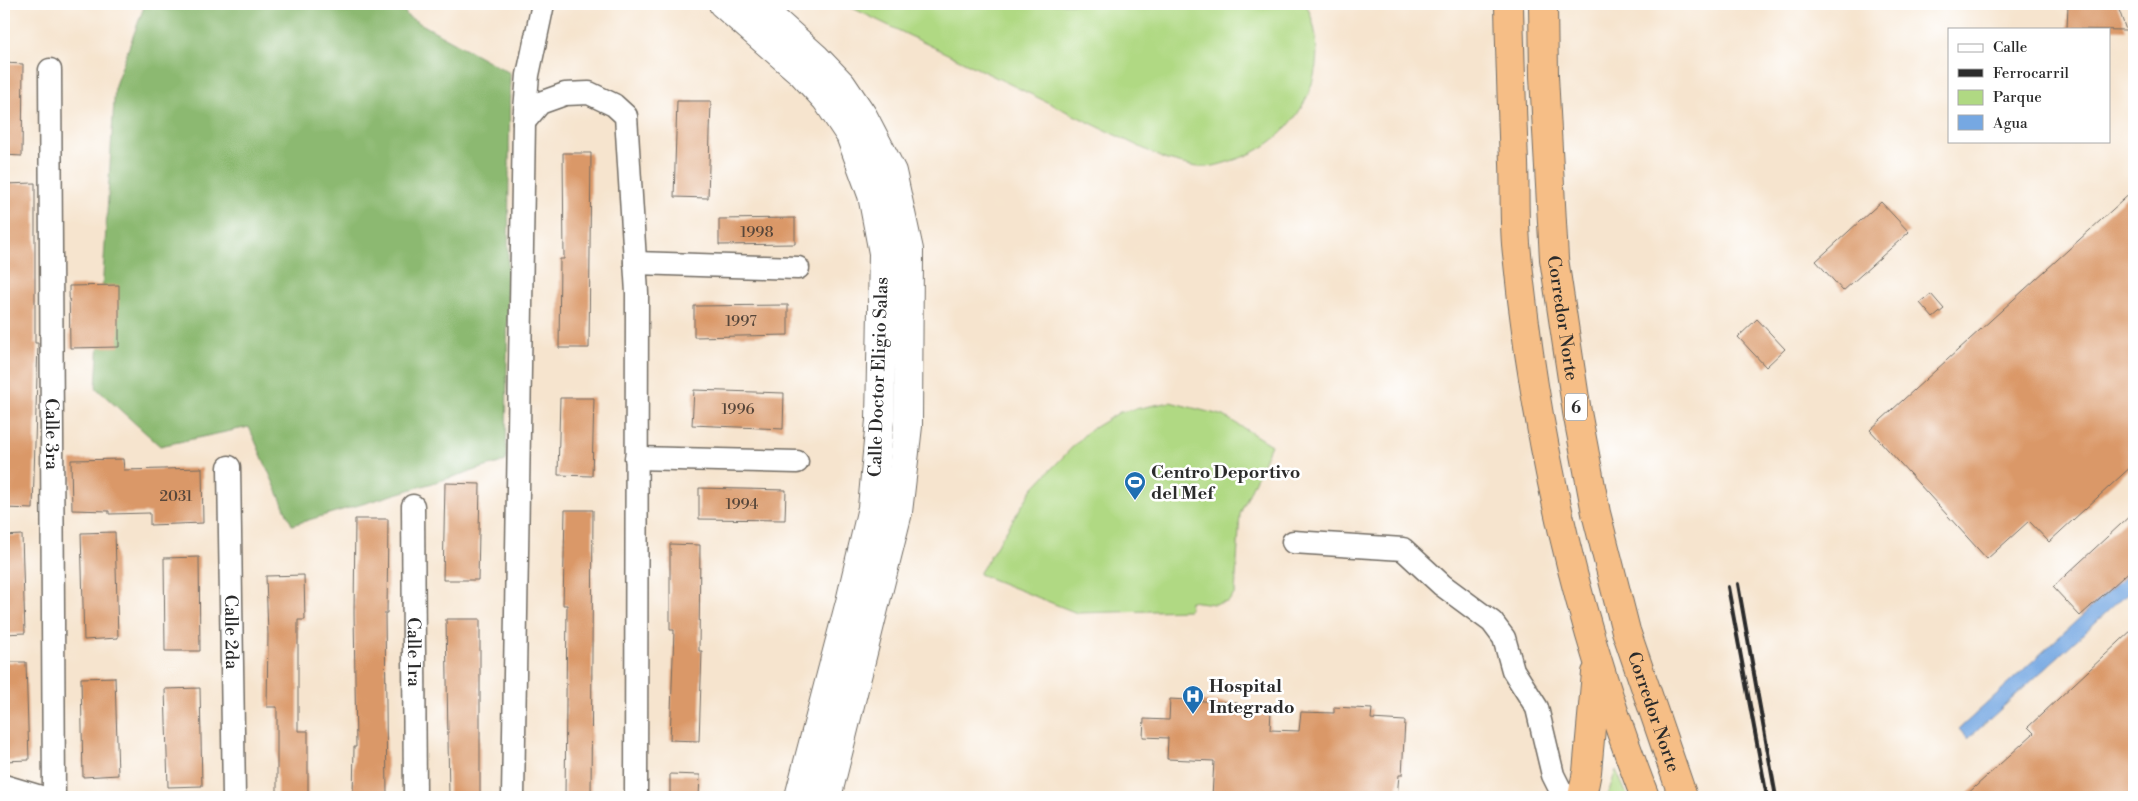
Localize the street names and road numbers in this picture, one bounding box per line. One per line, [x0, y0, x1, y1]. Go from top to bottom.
street label: Corredor Norte [1542, 254, 1583, 382]
street label: Calle Doctor Eligio Salas [864, 276, 893, 478]
road number: 6 [1565, 394, 1587, 421]
street label: Calle 3ra [40, 398, 63, 471]
street label: Calle 2da [219, 595, 243, 670]
street label: Calle 1ra [402, 617, 425, 688]
street label: Corredor Norte [1622, 649, 1685, 775]

